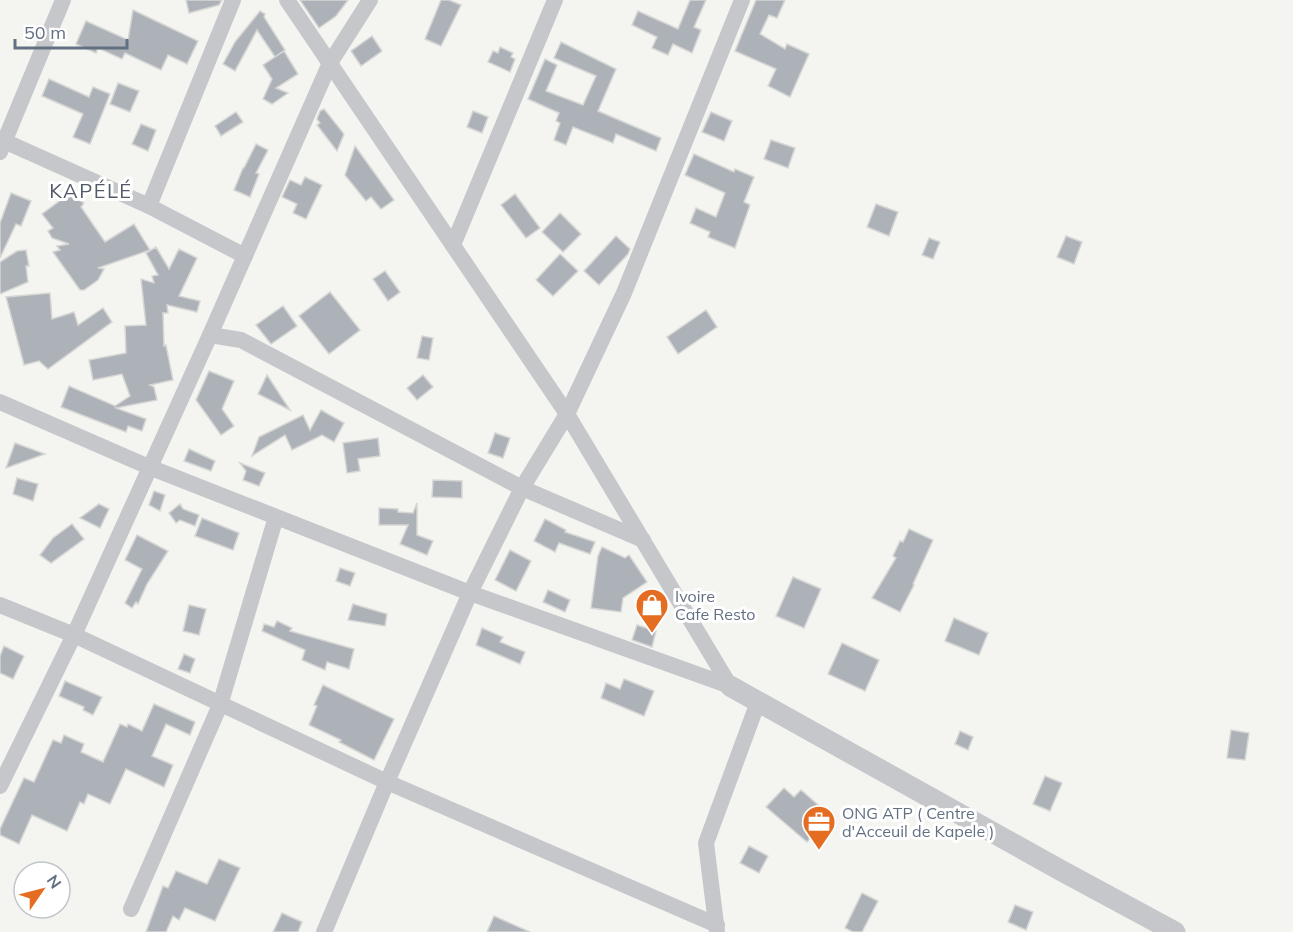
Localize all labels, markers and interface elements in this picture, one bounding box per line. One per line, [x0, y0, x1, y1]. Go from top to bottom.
scale bar [15, 12, 128, 50]
text: 50 m [24, 21, 66, 44]
district label: KAPÉLÉ [49, 178, 133, 203]
place label: Ivoire Cafe Resto [675, 586, 755, 624]
shop icon: Ivoire Cafe Resto [634, 587, 670, 634]
place label: ONG ATP ( Centre d'Acceuil de Kapele ) [842, 803, 994, 841]
office icon: ONG ATP ( Centre d'Acceuil de Kapele ) [801, 804, 837, 851]
north arrow [12, 860, 72, 920]
text: N [43, 871, 66, 892]

